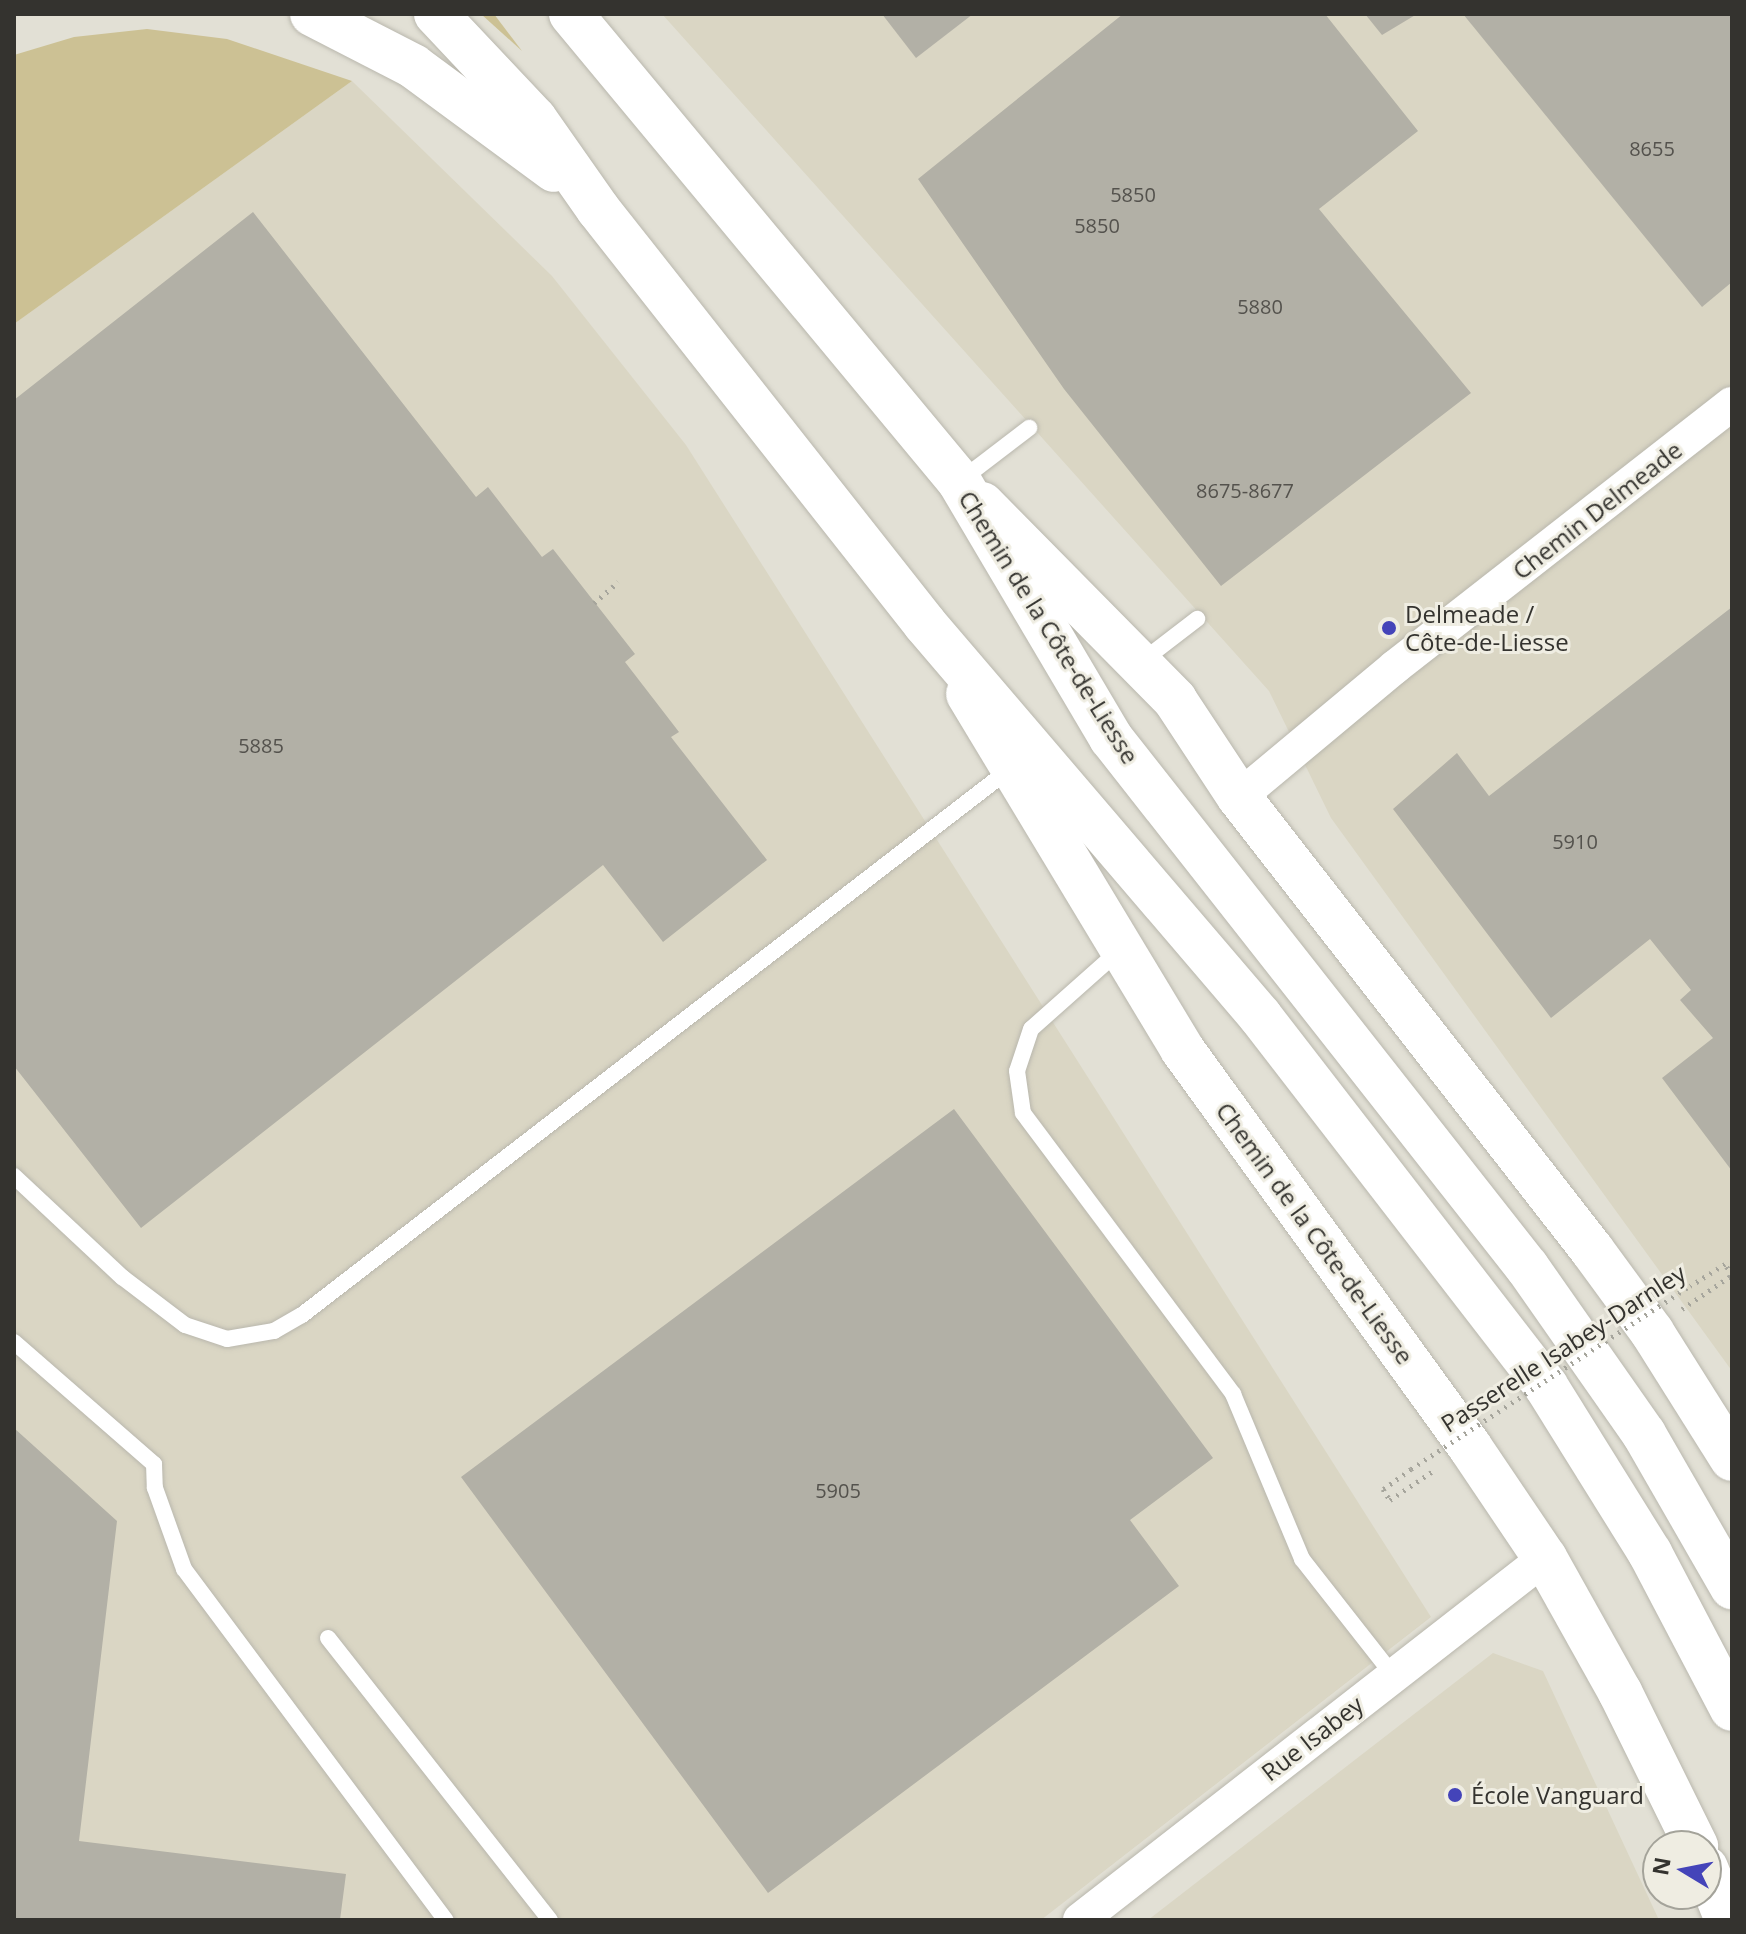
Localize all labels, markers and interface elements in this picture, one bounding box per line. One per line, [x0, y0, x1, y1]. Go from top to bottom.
house number: 8655 [1629, 136, 1675, 160]
house number: 5850 [1110, 182, 1156, 206]
house number: 5850 [1074, 213, 1120, 237]
house number: 5880 [1237, 294, 1283, 318]
street label: Chemin Delmeade [1507, 435, 1687, 585]
house number: 8675-8677 [1196, 478, 1294, 502]
street label: Chemin de la Côte-de-Liesse [953, 485, 1145, 769]
place label: Delmeade / Côte-de-Liesse [1405, 600, 1569, 656]
marker: Delmeade / Côte-de-Liesse [1380, 619, 1398, 637]
house number: 5885 [238, 733, 284, 757]
house number: 5910 [1552, 829, 1598, 853]
street label: Chemin de la Côte-de-Liesse [1210, 1097, 1420, 1369]
street label: Passerelle Isabey-Darnley [1435, 1258, 1691, 1438]
house number: 5905 [815, 1478, 861, 1502]
street label: Rue Isabey [1255, 1689, 1369, 1787]
place label: École Vanguard [1471, 1781, 1644, 1809]
marker: École Vanguard [1446, 1786, 1464, 1804]
north arrow [1642, 1830, 1722, 1910]
text: N [1644, 1855, 1677, 1878]

